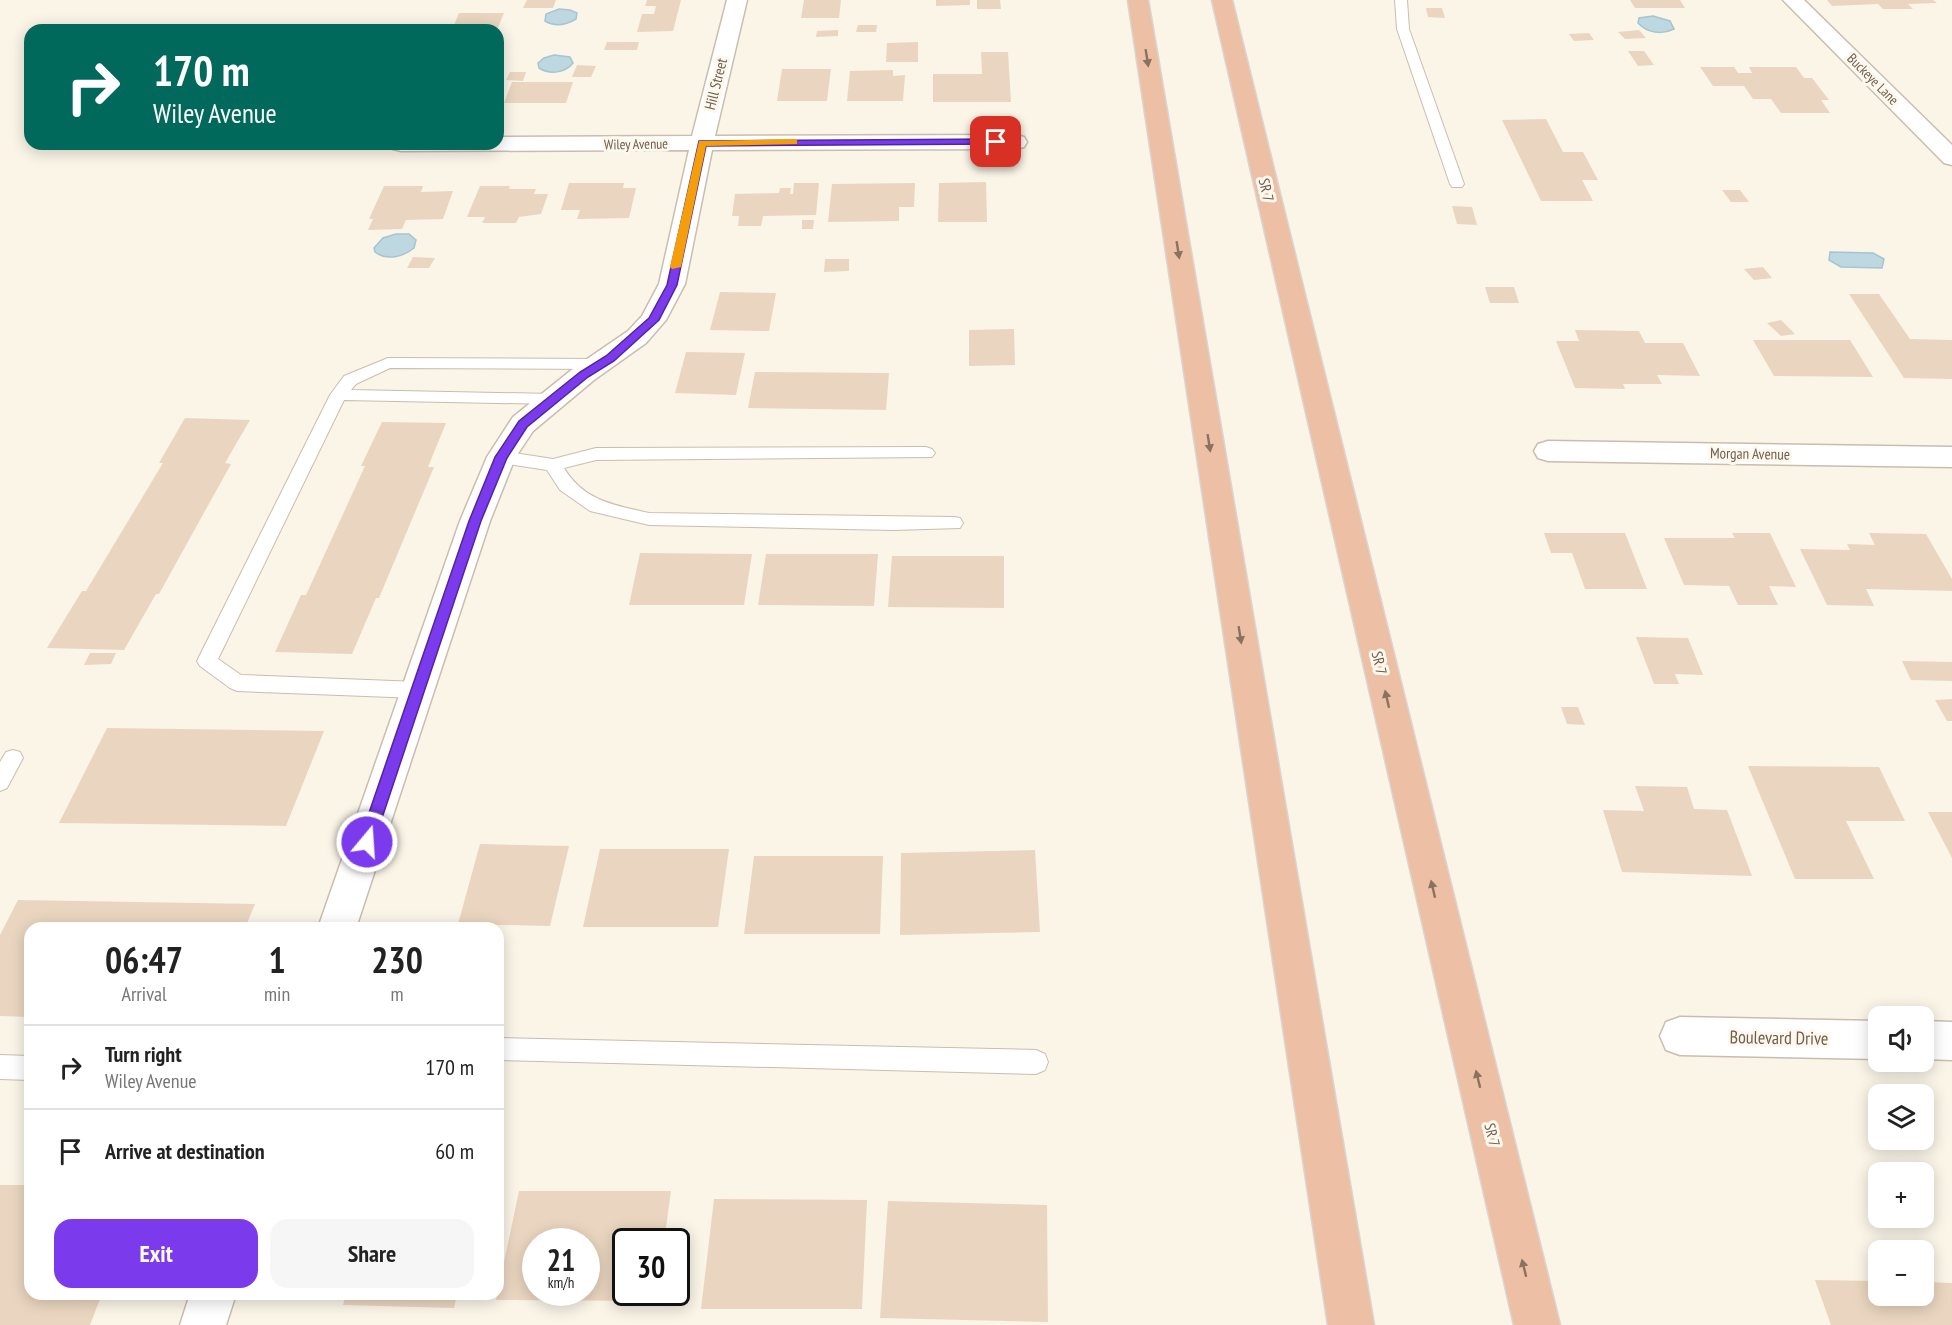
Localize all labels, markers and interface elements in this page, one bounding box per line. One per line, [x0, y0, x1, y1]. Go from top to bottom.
text: 170 m [153, 43, 250, 98]
icon: right [54, 48, 132, 126]
one-way arrow [1143, 48, 1152, 67]
street label: Buckeye Lane [1843, 49, 1903, 109]
street label: Hill Street [700, 56, 731, 112]
text: Wiley Avenue [153, 96, 277, 130]
pin [970, 116, 1021, 167]
icon: arrive [979, 125, 1012, 158]
street label: Wiley Avenue [604, 134, 668, 154]
street label: SR 7 [1255, 176, 1278, 204]
one-way arrow [1173, 241, 1182, 260]
one-way arrow [1204, 433, 1213, 452]
street label: Morgan Avenue [1710, 443, 1790, 464]
one-way arrow [1235, 626, 1244, 645]
street label: SR 7 [1368, 649, 1391, 677]
one-way arrow [1382, 690, 1392, 708]
position arrow [335, 810, 399, 874]
one-way arrow [1427, 880, 1437, 898]
text: 06:47 [105, 936, 183, 983]
text: 1 [268, 936, 286, 983]
text: 230 [371, 936, 423, 983]
text: Arrival [121, 981, 167, 1007]
text: min [264, 981, 290, 1007]
text: m [391, 981, 404, 1007]
map controls [1868, 1006, 1934, 1306]
button: sound [1868, 1006, 1934, 1072]
street label: Boulevard Drive [1729, 1025, 1829, 1050]
text: Turn right [105, 1040, 182, 1068]
icon: right [54, 1051, 87, 1084]
text: 170 m [425, 1053, 474, 1081]
text: Wiley Avenue [105, 1068, 197, 1094]
one-way arrow [1473, 1069, 1483, 1088]
button: layers [1868, 1084, 1934, 1150]
street label: SR 7 [1480, 1121, 1505, 1149]
icon: arrive [54, 1135, 87, 1168]
text: Arrive at destination [105, 1137, 265, 1165]
text: 60 m [435, 1137, 474, 1165]
button: + [1868, 1162, 1934, 1228]
button: Exit [54, 1219, 258, 1288]
button: Share [270, 1219, 474, 1288]
speed limit sign: 30 [612, 1228, 690, 1306]
text: 21 [547, 1240, 575, 1279]
button: − [1868, 1240, 1934, 1306]
one-way arrow [1518, 1259, 1528, 1277]
text: km/h [548, 1273, 574, 1292]

